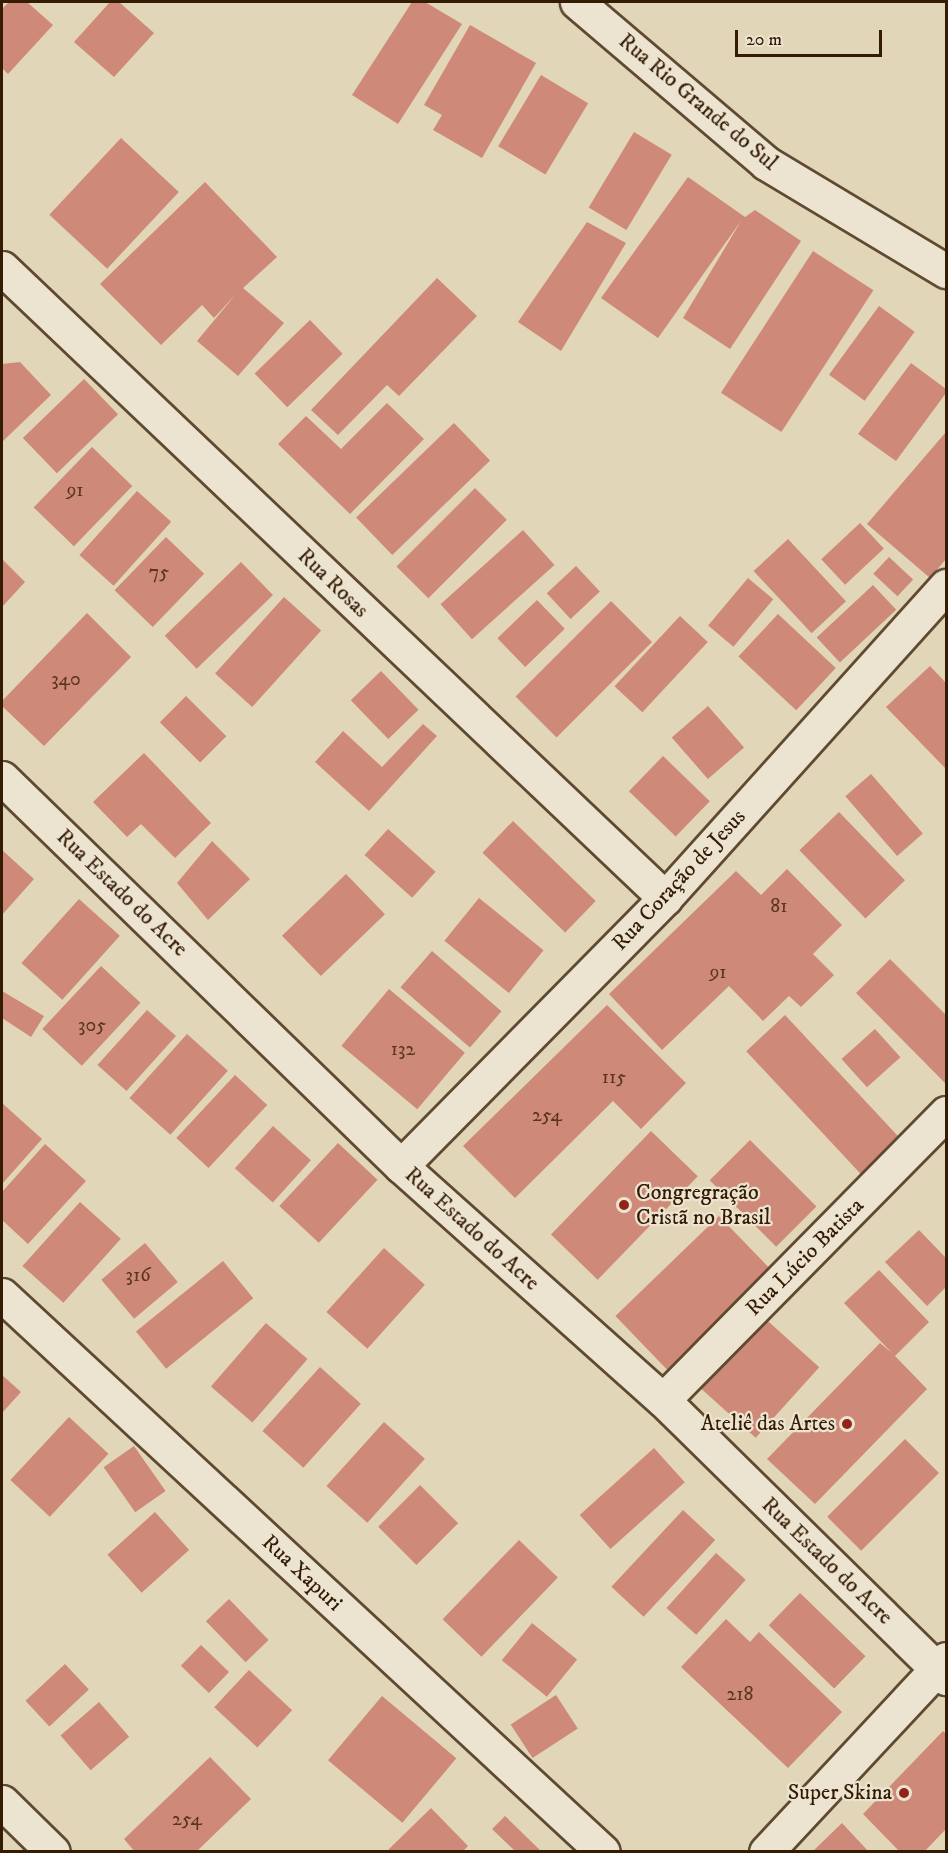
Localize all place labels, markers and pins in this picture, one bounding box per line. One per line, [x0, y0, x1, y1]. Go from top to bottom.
place label: Congregração Cristã no Brasil [636, 1179, 771, 1230]
marker: Congregração Cristã no Brasil [617, 1198, 631, 1212]
place label: Ateliê das Artes [701, 1411, 835, 1437]
marker: Ateliê das Artes [840, 1417, 854, 1431]
place label: Super Skina [788, 1780, 892, 1806]
marker: Super Skina [897, 1786, 911, 1800]

